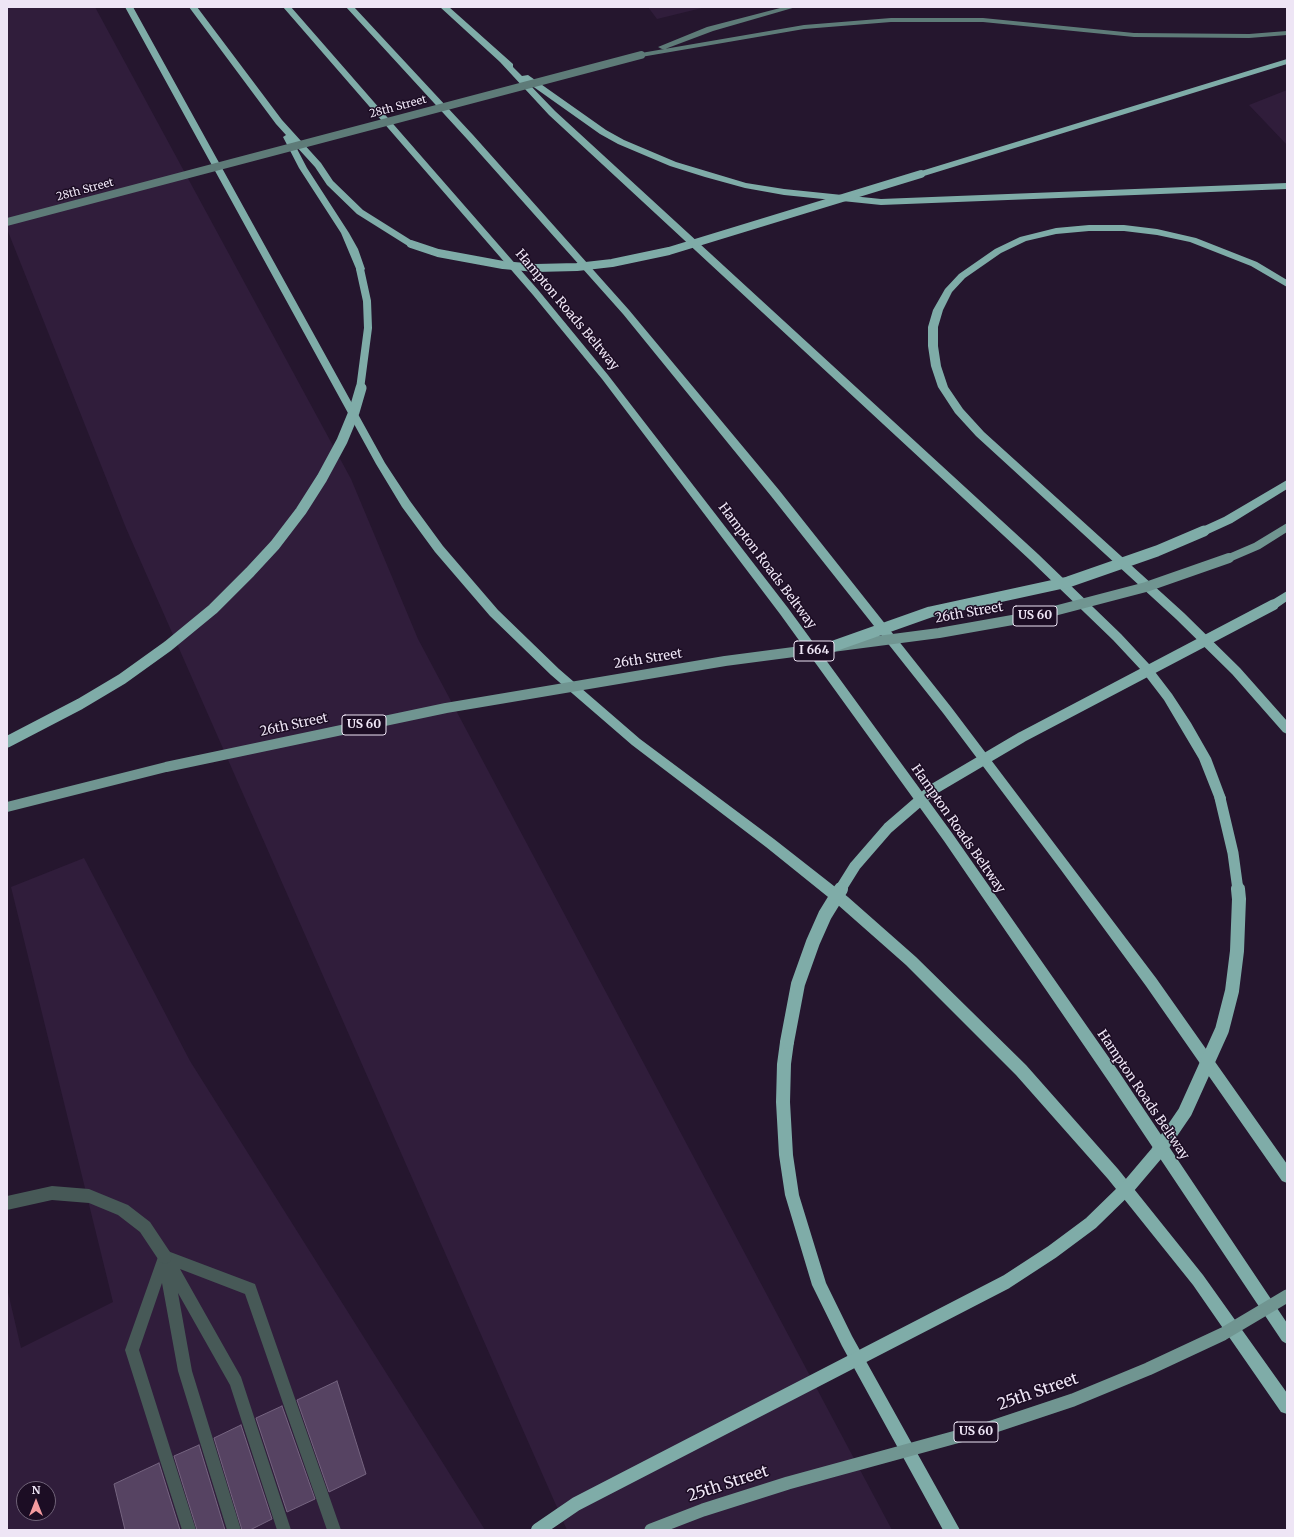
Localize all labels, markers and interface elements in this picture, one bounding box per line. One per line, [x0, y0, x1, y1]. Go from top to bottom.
street label: 28th Street [368, 93, 428, 121]
street label: 28th Street [55, 176, 115, 204]
street label: Hampton Roads Beltway [512, 246, 622, 374]
street label: Hampton Roads Beltway [715, 500, 819, 632]
street label: 26th Street [934, 599, 1004, 627]
road number: US 60 [1013, 606, 1057, 626]
road number: I 664 [794, 641, 834, 661]
street label: 26th Street [613, 646, 683, 672]
street label: 26th Street [259, 710, 329, 740]
road number: US 60 [342, 715, 386, 735]
street label: Hampton Roads Beltway [908, 762, 1008, 896]
street label: Hampton Roads Beltway [1094, 1027, 1192, 1163]
street label: 25th Street [995, 1369, 1081, 1415]
road number: US 60 [954, 1422, 998, 1442]
street label: 25th Street [685, 1462, 771, 1506]
north arrow [16, 1481, 56, 1521]
text: N [32, 1483, 40, 1497]

